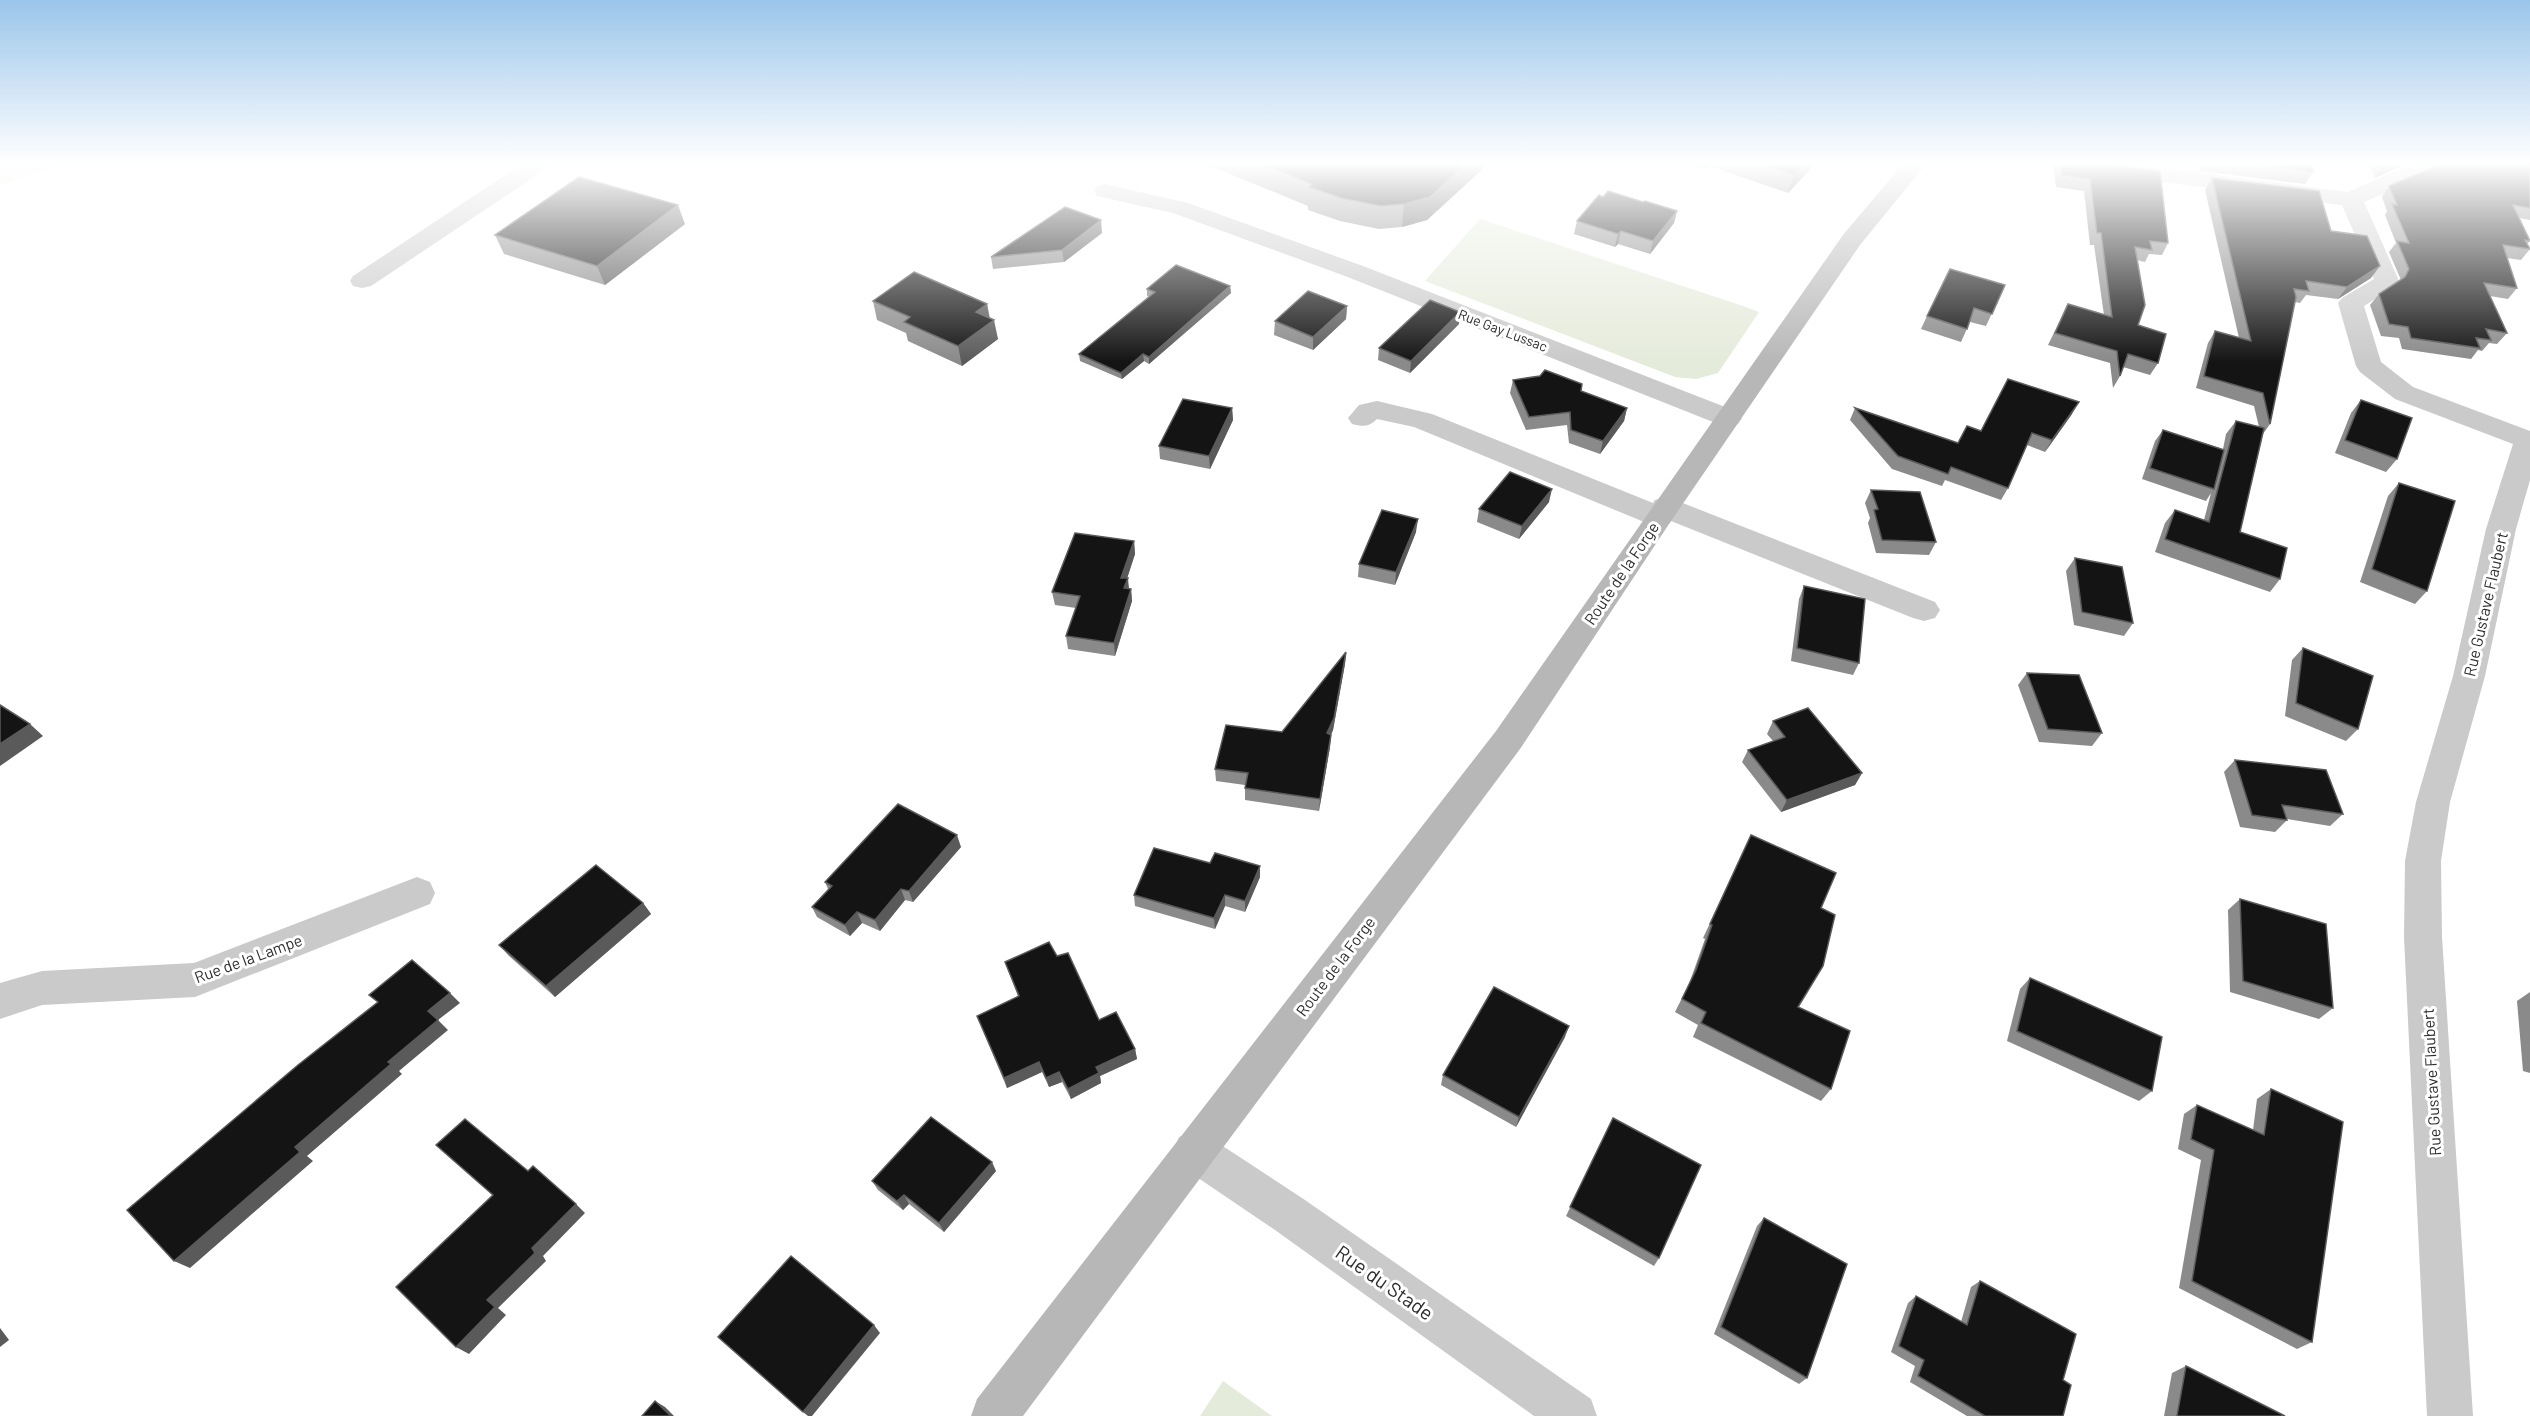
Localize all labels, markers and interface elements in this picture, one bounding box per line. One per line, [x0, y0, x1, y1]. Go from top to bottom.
street label: Rue Gay Lussac [1456, 305, 1550, 355]
street label: Route de la Forge [1580, 518, 1662, 628]
street label: Rue Gustave Flaubert [2459, 530, 2511, 678]
street label: Route de la Forge [1291, 912, 1379, 1020]
street label: Rue de la Lampe [191, 930, 305, 986]
street label: Rue Gustave Flaubert [2418, 1008, 2444, 1156]
street label: Rue du Stade [1331, 1239, 1439, 1325]

